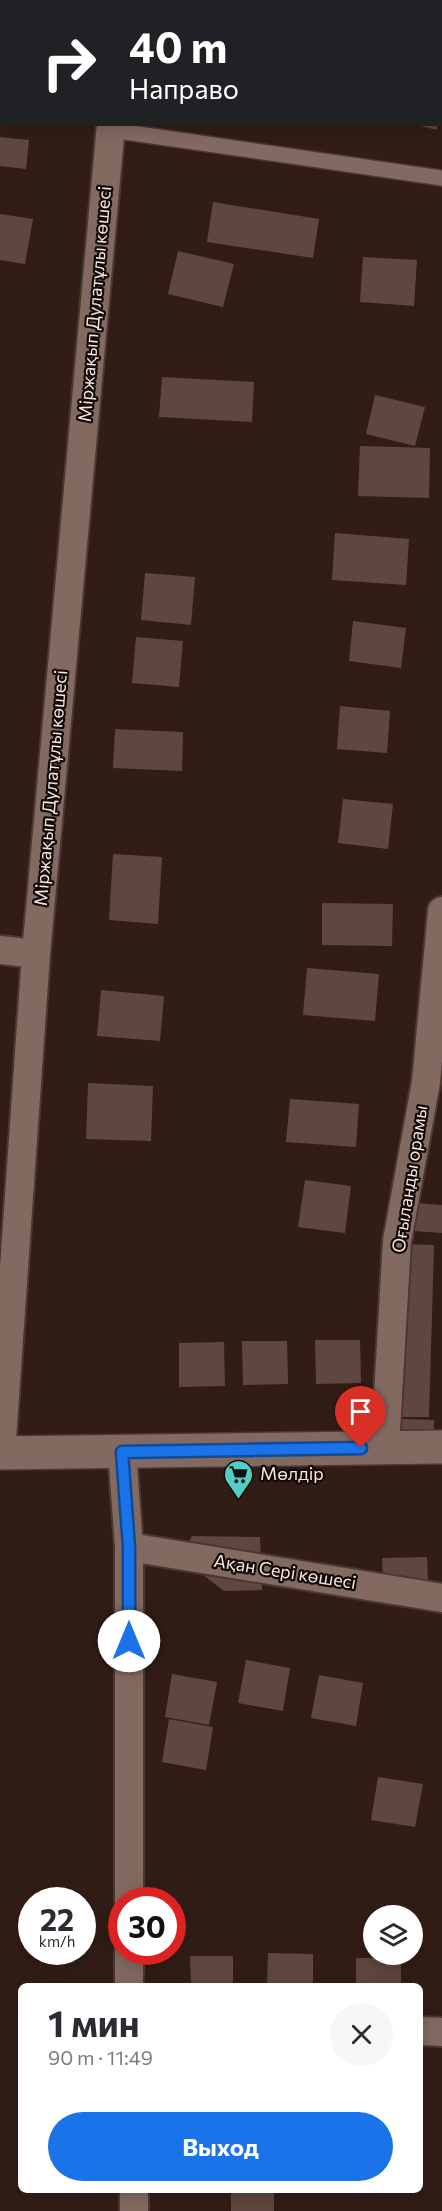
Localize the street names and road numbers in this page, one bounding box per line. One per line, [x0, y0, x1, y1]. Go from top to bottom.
street label: Міржақып Дулатұлы көшесі [73, 185, 115, 423]
street label: Міржақып Дулатұлы көшесі [29, 669, 71, 907]
street label: Оғыланды орамы [386, 1103, 432, 1254]
street label: Ақан Сері көшесі [212, 1549, 358, 1593]

